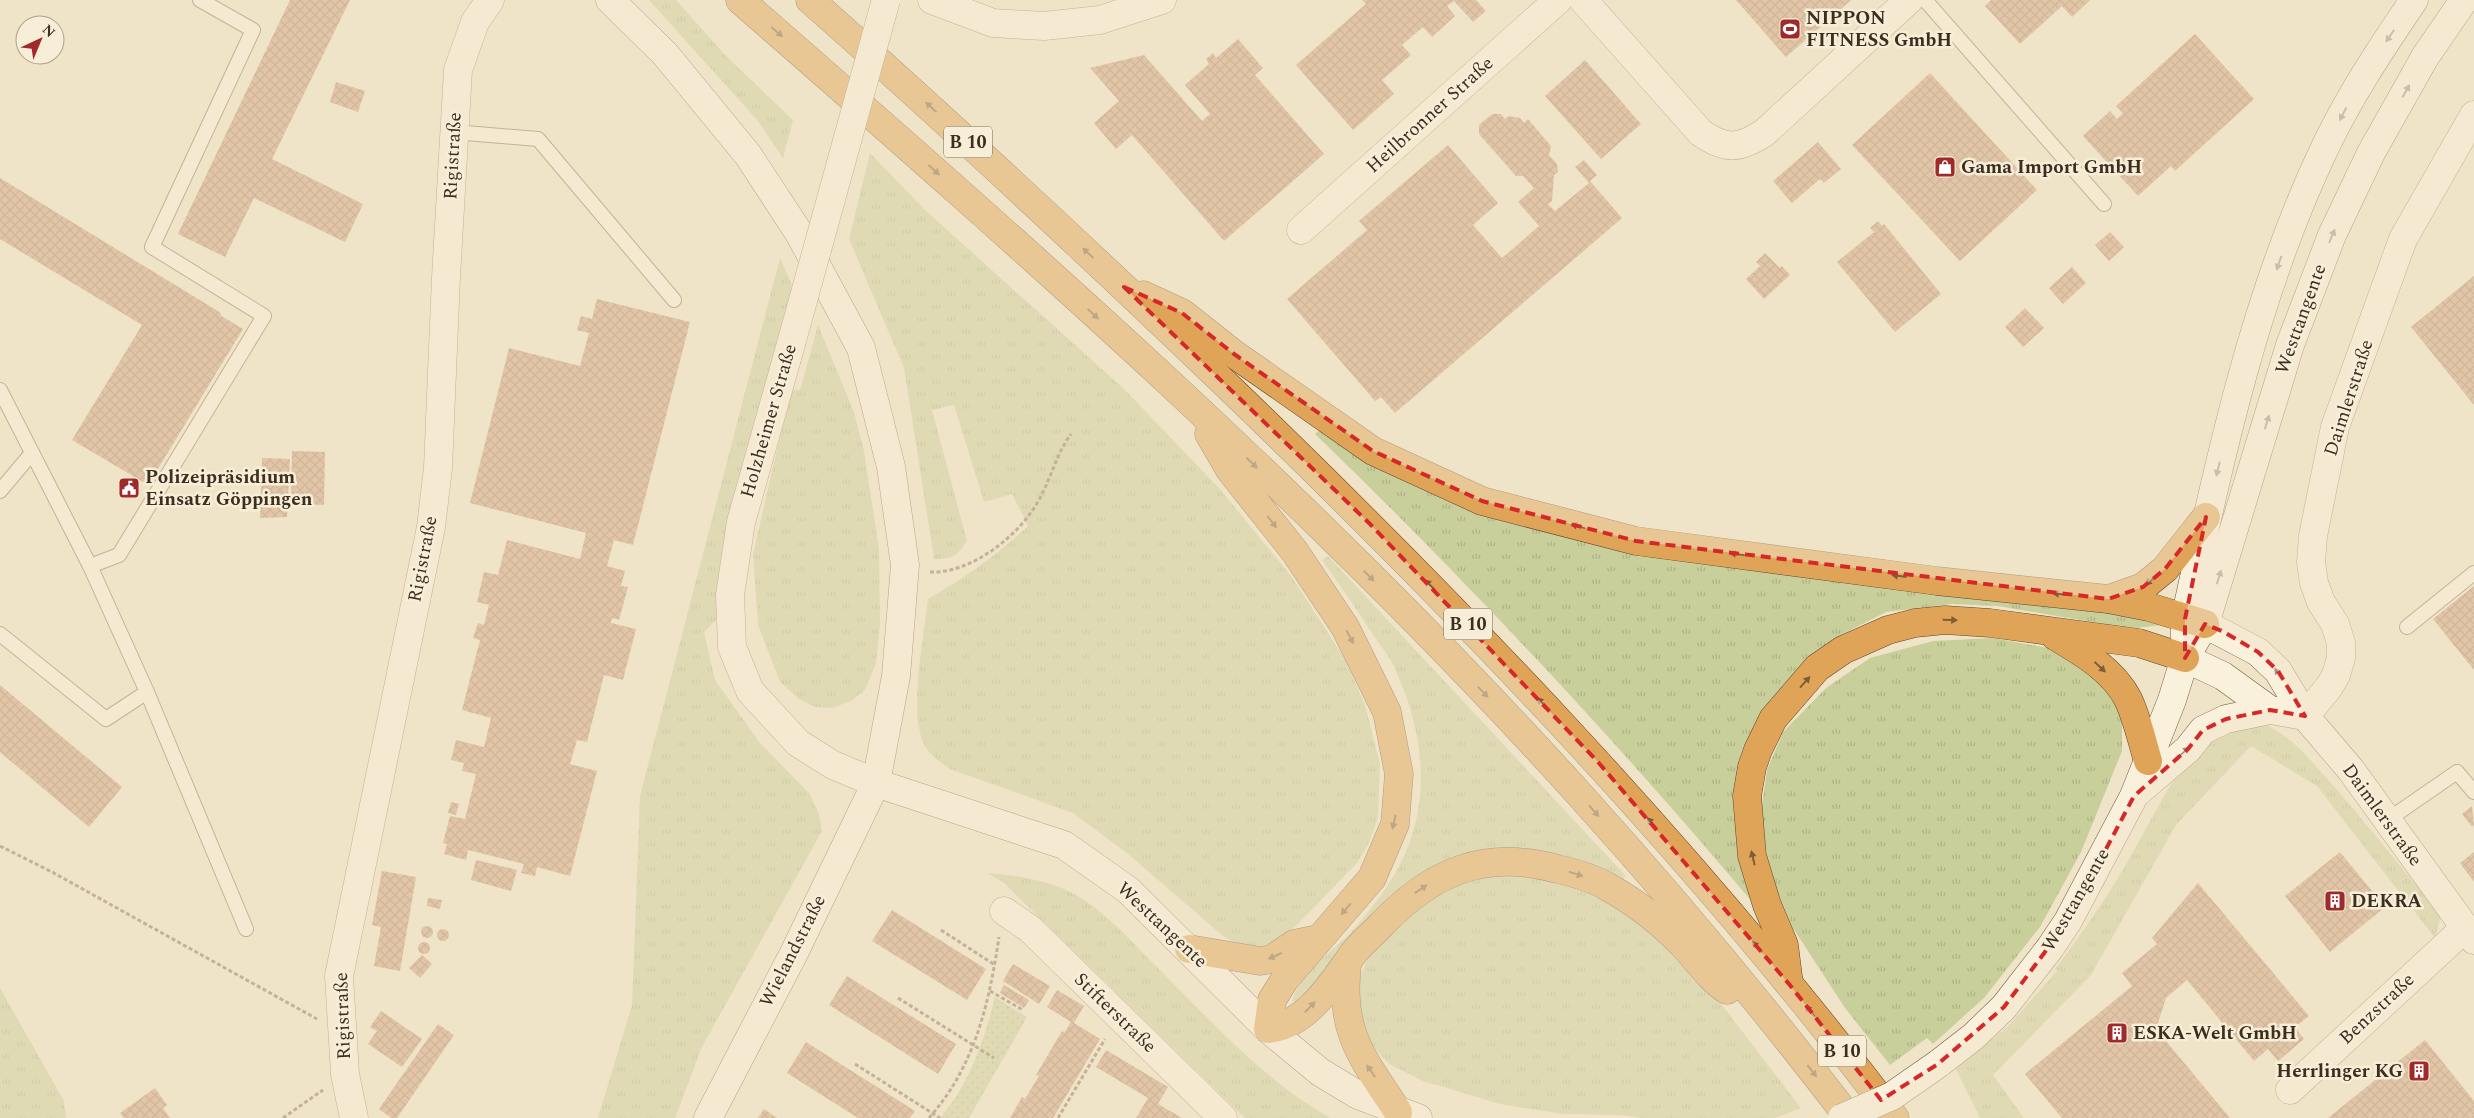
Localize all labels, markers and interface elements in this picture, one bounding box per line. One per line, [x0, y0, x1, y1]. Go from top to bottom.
place label: NIPPON FITNESS GmbH [1806, 4, 1952, 55]
north arrow [15, 15, 65, 65]
sports icon: NIPPON FITNESS GmbH [1778, 17, 1802, 41]
text: N [37, 19, 60, 43]
one-way arrow [770, 26, 782, 38]
one-way arrow [2385, 29, 2395, 42]
street label: Heilbronner Straße [1360, 50, 1500, 180]
one-way arrow [2401, 84, 2410, 98]
one-way arrow [925, 101, 937, 113]
one-way arrow [2339, 107, 2347, 121]
street label: Rigistraße [436, 112, 470, 200]
road number: B 10 [944, 126, 992, 158]
place label: Gama Import GmbH [1961, 153, 2142, 182]
shop icon: Gama Import GmbH [1933, 155, 1957, 179]
one-way arrow [927, 164, 939, 176]
one-way arrow [2329, 229, 2337, 243]
one-way arrow [1083, 247, 1095, 259]
one-way arrow [2275, 256, 2283, 271]
street label: Westtangente [2268, 260, 2334, 378]
one-way arrow [1087, 308, 1099, 320]
street label: Daimlerstraße [2316, 336, 2382, 460]
street label: Holzheimer Straße [733, 341, 805, 501]
one-way arrow [2263, 414, 2271, 429]
one-way arrow [1246, 457, 1258, 469]
one-way arrow [2214, 462, 2222, 477]
place label: Polizeipräsidium Einsatz Göppingen [145, 463, 313, 514]
public building icon: Polizeipräsidium Einsatz Göppingen [117, 476, 141, 500]
street label: Rigistraße [400, 513, 446, 605]
one-way arrow [1267, 515, 1278, 528]
one-way arrow [1570, 521, 1585, 529]
one-way arrow [1729, 550, 1745, 558]
one-way arrow [1363, 570, 1375, 582]
one-way arrow [2216, 570, 2224, 585]
one-way arrow [1890, 572, 1906, 580]
one-way arrow [2146, 574, 2158, 586]
one-way arrow [1424, 580, 1436, 592]
one-way arrow [2052, 590, 2068, 598]
road number: B 10 [1444, 608, 1492, 640]
one-way arrow [1942, 617, 1958, 625]
one-way arrow [1346, 630, 1354, 644]
one-way arrow [2094, 661, 2106, 673]
one-way arrow [2274, 668, 2284, 681]
one-way arrow [1799, 676, 1811, 688]
one-way arrow [1477, 686, 1489, 698]
one-way arrow [1536, 697, 1548, 709]
one-way arrow [2177, 746, 2189, 758]
street label: Daimlerstraße [2335, 757, 2429, 873]
one-way arrow [1588, 804, 1600, 816]
one-way arrow [1390, 814, 1398, 829]
one-way arrow [1646, 817, 1658, 829]
street label: Westtangente [2035, 843, 2117, 957]
one-way arrow [1749, 851, 1757, 866]
one-way arrow [1569, 870, 1584, 878]
street label: Westtangente [1110, 875, 1214, 975]
one-way arrow [1414, 884, 1428, 894]
place label: DEKRA [2351, 887, 2422, 916]
building icon: DEKRA [2323, 889, 2347, 913]
street label: Wielandstraße [752, 890, 834, 1012]
one-way arrow [1341, 902, 1352, 915]
one-way arrow [1752, 940, 1763, 953]
one-way arrow [1268, 952, 1283, 961]
street label: Stifterstraße [1067, 966, 1163, 1060]
street label: Benzstraße [2333, 966, 2421, 1052]
street label: Rigistraße [327, 972, 359, 1060]
one-way arrow [1304, 1001, 1316, 1013]
one-way arrow [1805, 1005, 1816, 1018]
place label: ESKA-Welt GmbH [2133, 1019, 2297, 1048]
building icon: ESKA-Welt GmbH [2105, 1021, 2129, 1045]
road number: B 10 [1818, 1036, 1866, 1066]
place label: Herrlinger KG [2276, 1057, 2403, 1086]
building icon: Herrlinger KG [2407, 1059, 2431, 1083]
one-way arrow [1807, 1064, 1818, 1077]
one-way arrow [1367, 1065, 1376, 1078]

